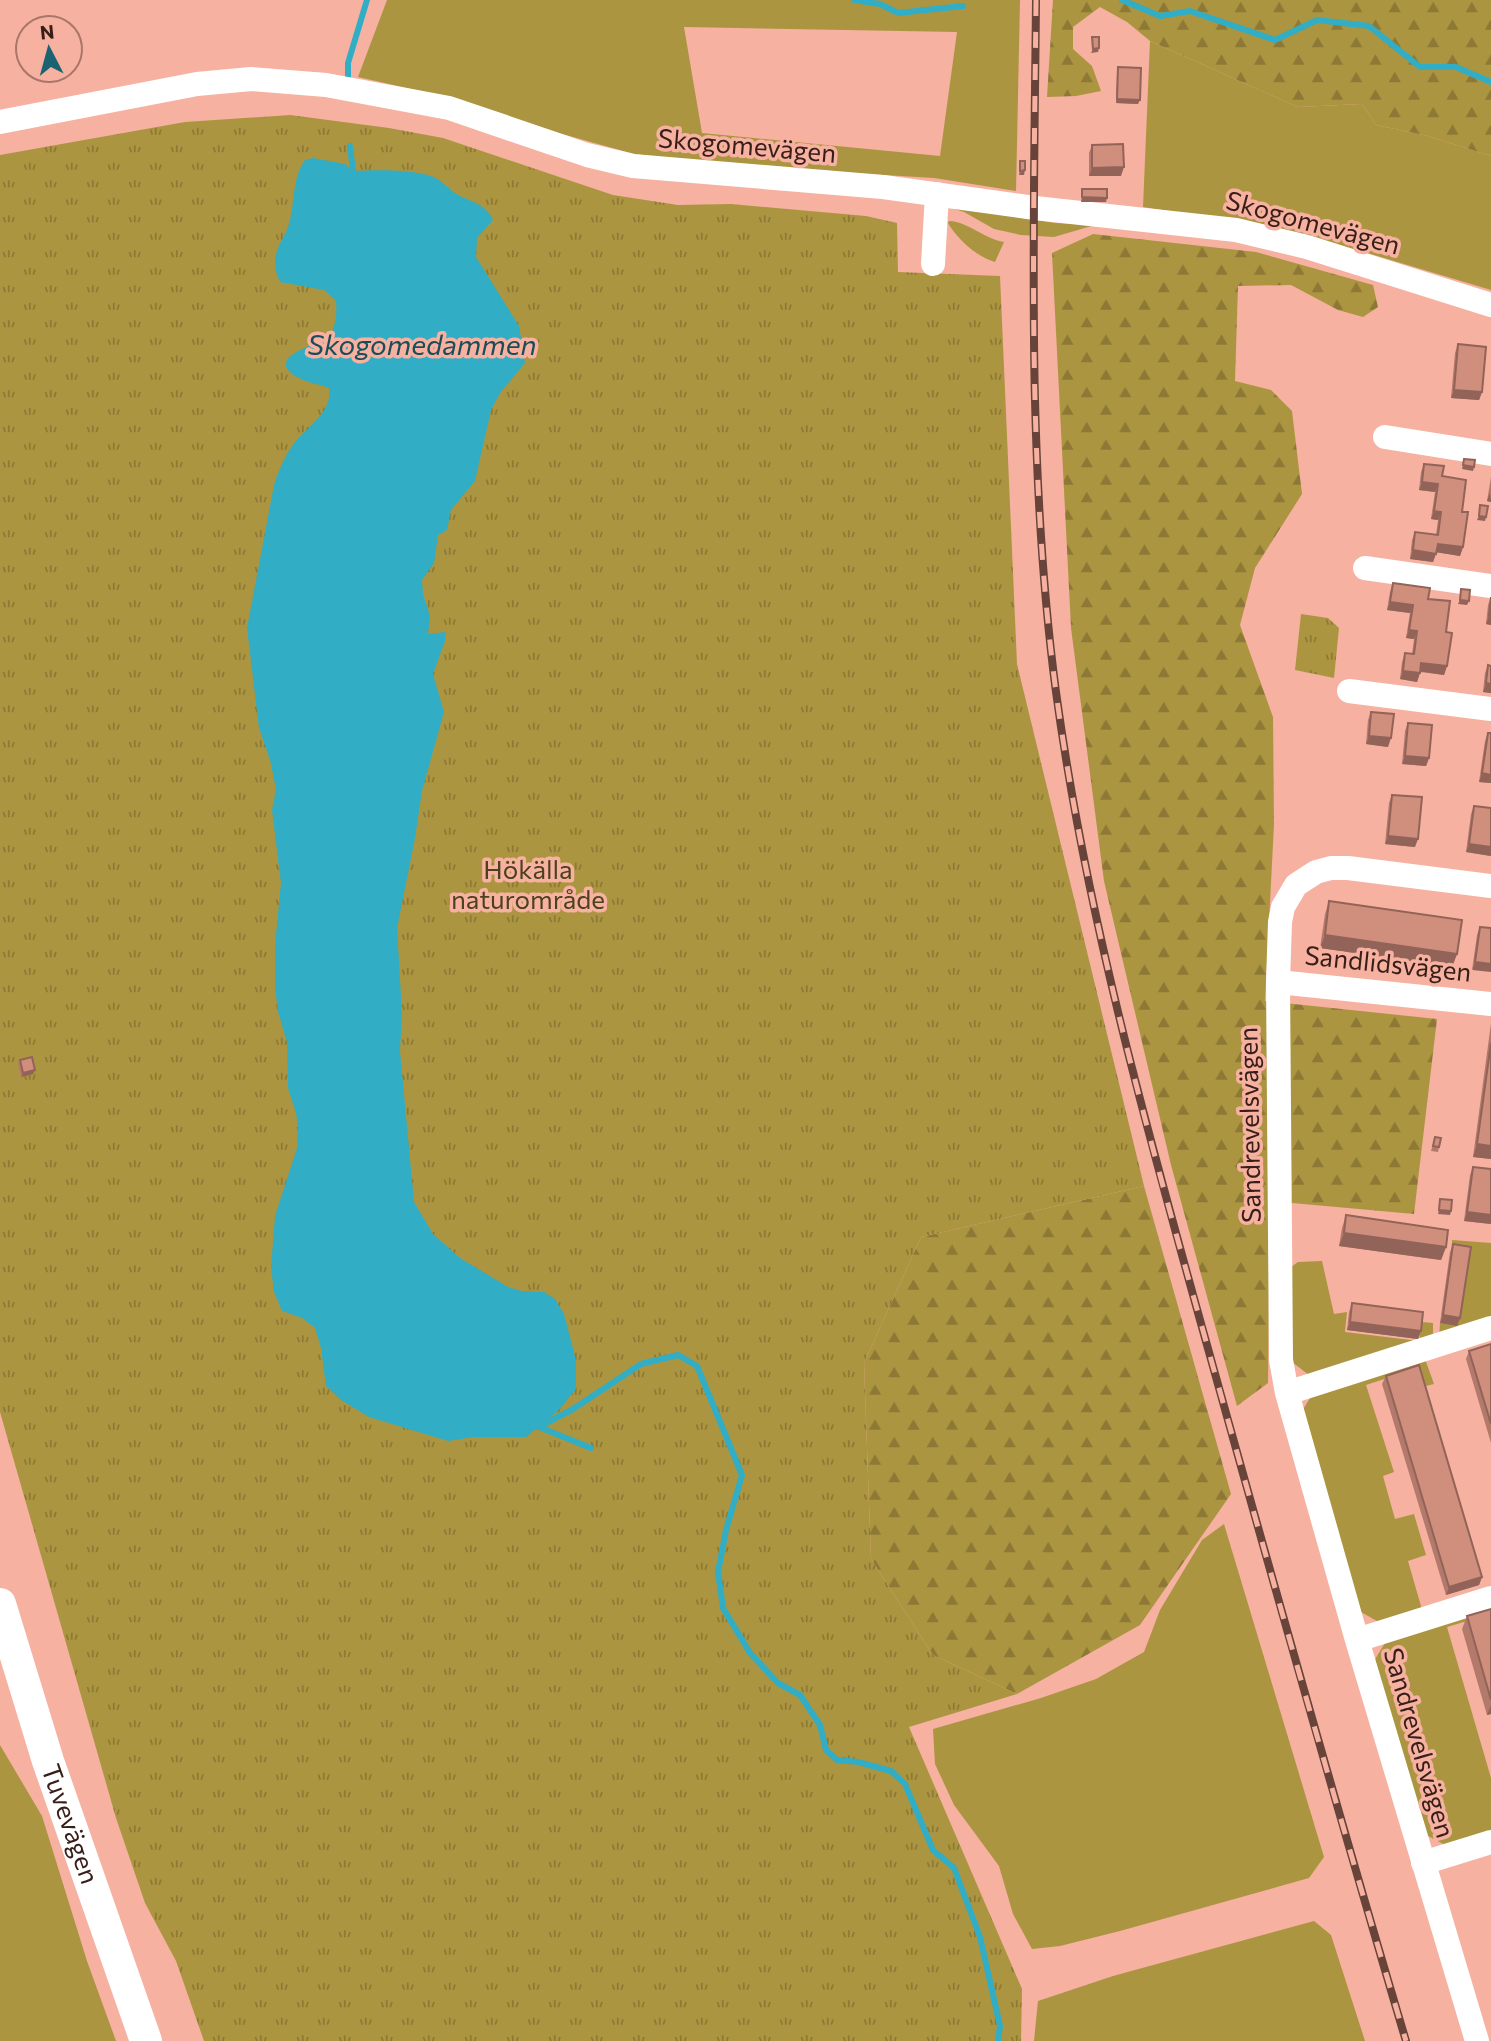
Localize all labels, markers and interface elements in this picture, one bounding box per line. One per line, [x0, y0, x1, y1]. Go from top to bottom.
north arrow [14, 14, 84, 84]
text: N [39, 19, 55, 44]
street label: Skogomevägen [657, 121, 838, 168]
street label: Skogomevägen [1223, 183, 1404, 260]
water label: Skogomedammen [308, 327, 536, 361]
park label: Hökälla naturområde [451, 853, 605, 914]
street label: Sandlidsvägen [1303, 938, 1473, 987]
street label: Sandrevelsvägen [1231, 1027, 1266, 1223]
street label: Sandrevelsvägen [1379, 1644, 1462, 1841]
street label: Tuvevägen [36, 1760, 107, 1887]

